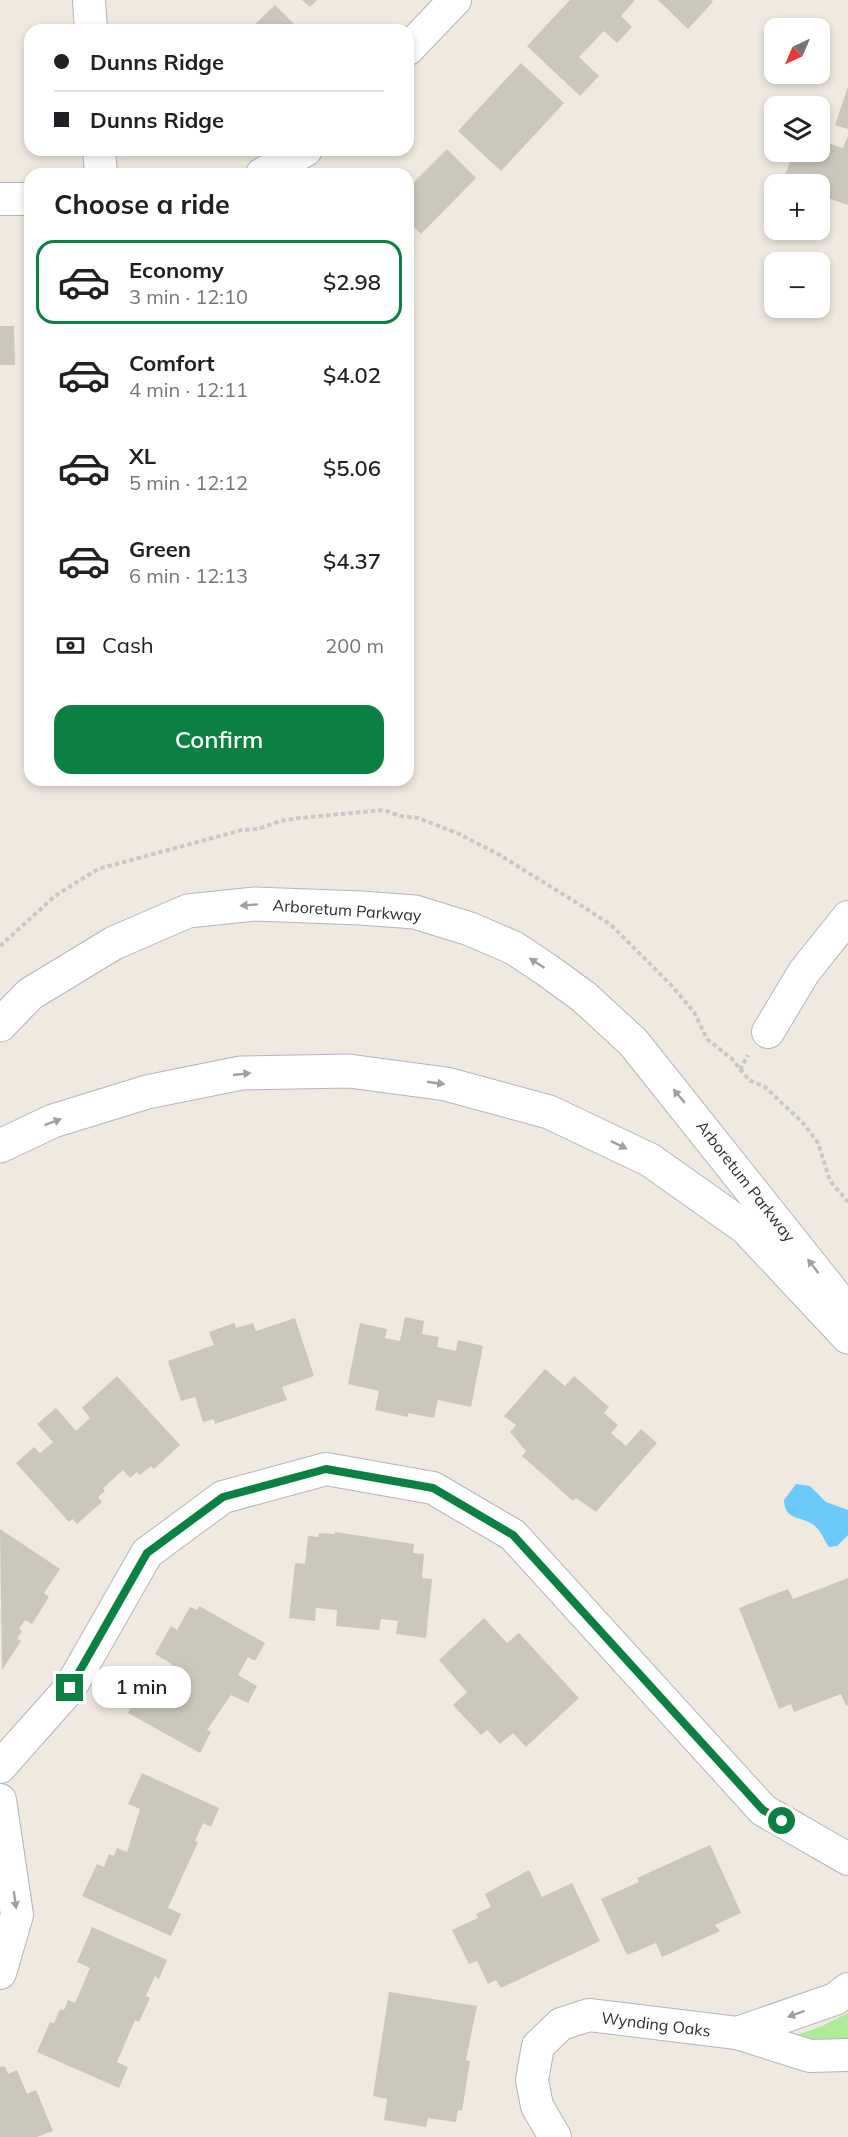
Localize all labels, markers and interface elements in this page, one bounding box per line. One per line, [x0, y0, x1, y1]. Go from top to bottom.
north arrow [764, 18, 830, 84]
map controls [764, 18, 830, 318]
text: Dunns Ridge [90, 48, 224, 76]
button: layers [764, 96, 830, 162]
text: Dunns Ridge [90, 106, 224, 134]
button: + [764, 174, 830, 240]
text: Choose a ride [54, 187, 230, 221]
button: − [764, 252, 830, 318]
icon: car [57, 255, 111, 309]
text: Economy [129, 256, 224, 284]
text: $2.98 [323, 268, 381, 296]
text: 3 min · 12:10 [129, 284, 248, 309]
icon: car [57, 348, 111, 402]
text: Comfort [129, 349, 215, 377]
text: $4.02 [323, 361, 381, 389]
text: 4 min · 12:11 [129, 377, 248, 402]
icon: car [57, 441, 111, 495]
text: XL [129, 442, 156, 470]
text: $5.06 [323, 454, 381, 482]
text: 5 min · 12:12 [129, 470, 248, 495]
icon: car [57, 534, 111, 588]
text: Green [129, 535, 191, 563]
text: $4.37 [323, 547, 381, 575]
text: 6 min · 12:13 [129, 563, 248, 588]
icon: cash [54, 629, 87, 662]
text: Cash [102, 631, 154, 659]
text: 200 m [325, 633, 384, 658]
button: Confirm [54, 705, 384, 774]
street label: Arboretum Parkway [272, 895, 422, 925]
one-way arrow [239, 900, 258, 910]
one-way arrow [529, 958, 546, 969]
one-way arrow [232, 1069, 251, 1079]
one-way arrow [426, 1078, 445, 1087]
one-way arrow [673, 1089, 685, 1104]
one-way arrow [44, 1116, 62, 1126]
street label: Arboretum Parkway [692, 1116, 800, 1246]
one-way arrow [611, 1141, 628, 1150]
one-way arrow [807, 1258, 819, 1273]
callout: 1 min [91, 1667, 190, 1709]
route end [56, 1674, 83, 1701]
text: 1 min [116, 1674, 167, 1699]
route start [768, 1807, 795, 1834]
one-way arrow [10, 1890, 19, 1909]
street label: Wynding Oaks [600, 2007, 712, 2041]
one-way arrow [786, 2010, 804, 2020]

